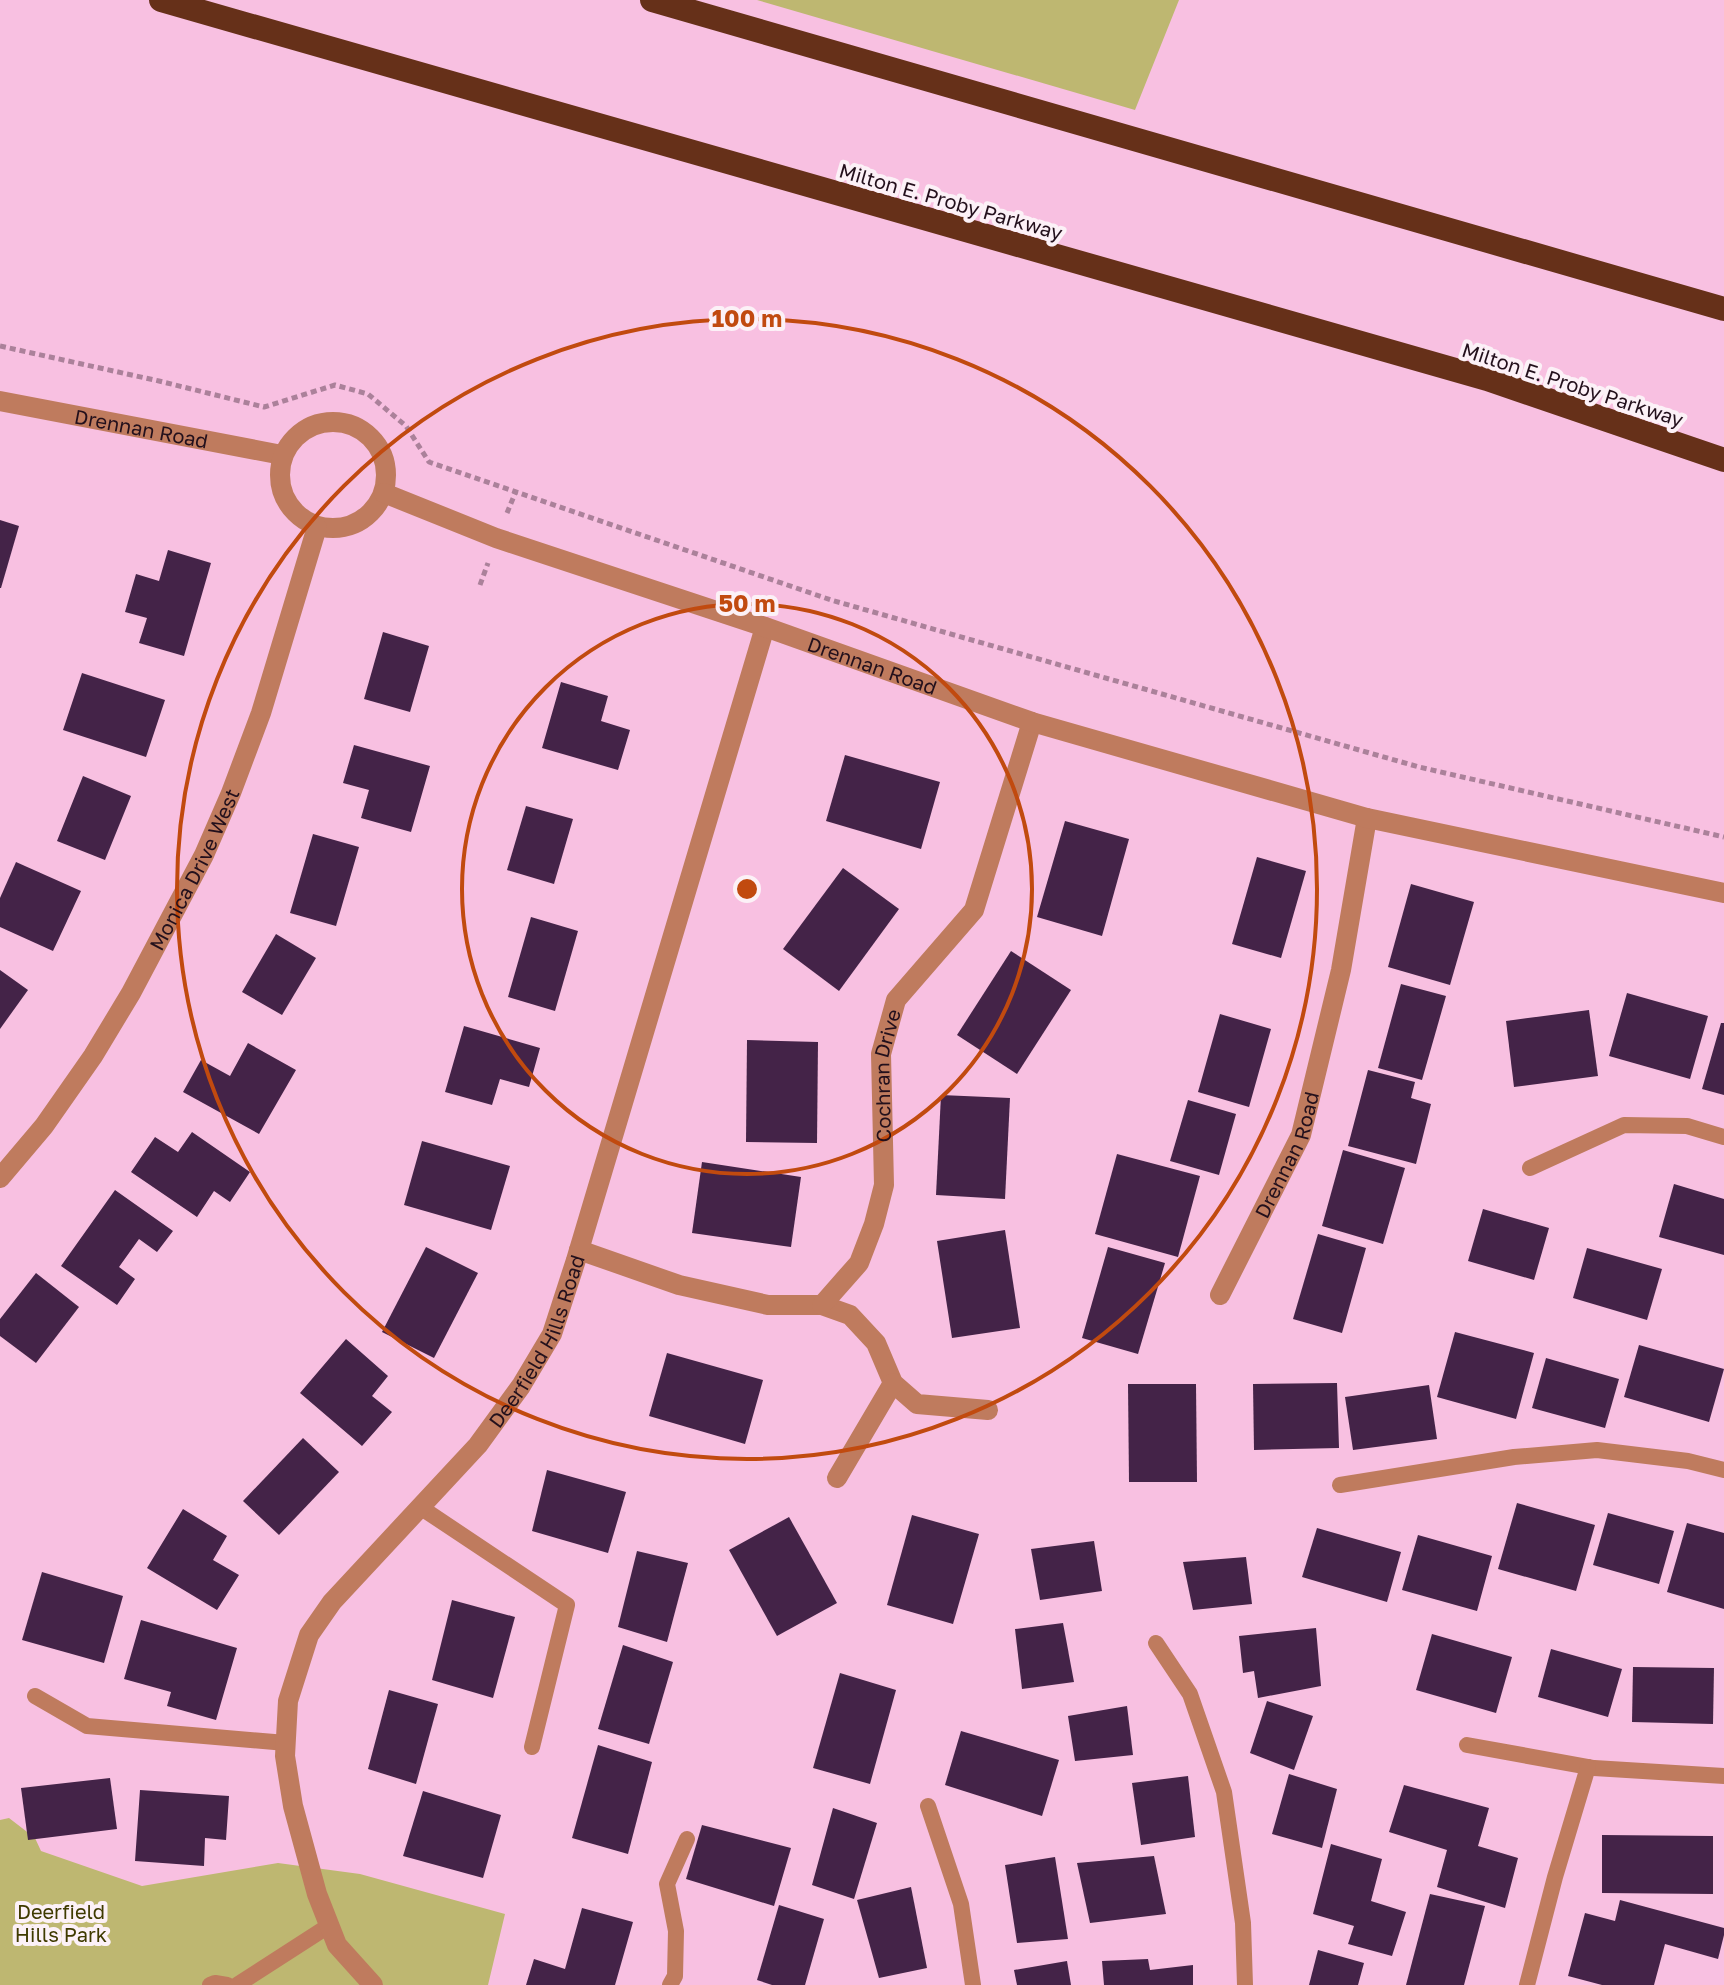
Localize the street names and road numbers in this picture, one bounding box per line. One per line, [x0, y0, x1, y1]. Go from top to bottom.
street label: Milton E. Proby Parkway [837, 158, 1065, 244]
street label: Milton E. Proby Parkway [1459, 337, 1687, 431]
street label: Drennan Road [73, 404, 210, 453]
street label: Drennan Road [805, 631, 940, 699]
street label: Monica Drive West [144, 785, 244, 954]
street label: Cochran Drive [869, 1006, 905, 1143]
street label: Drennan Road [1249, 1089, 1323, 1222]
street label: Deerfield Hills Road [483, 1252, 589, 1432]

